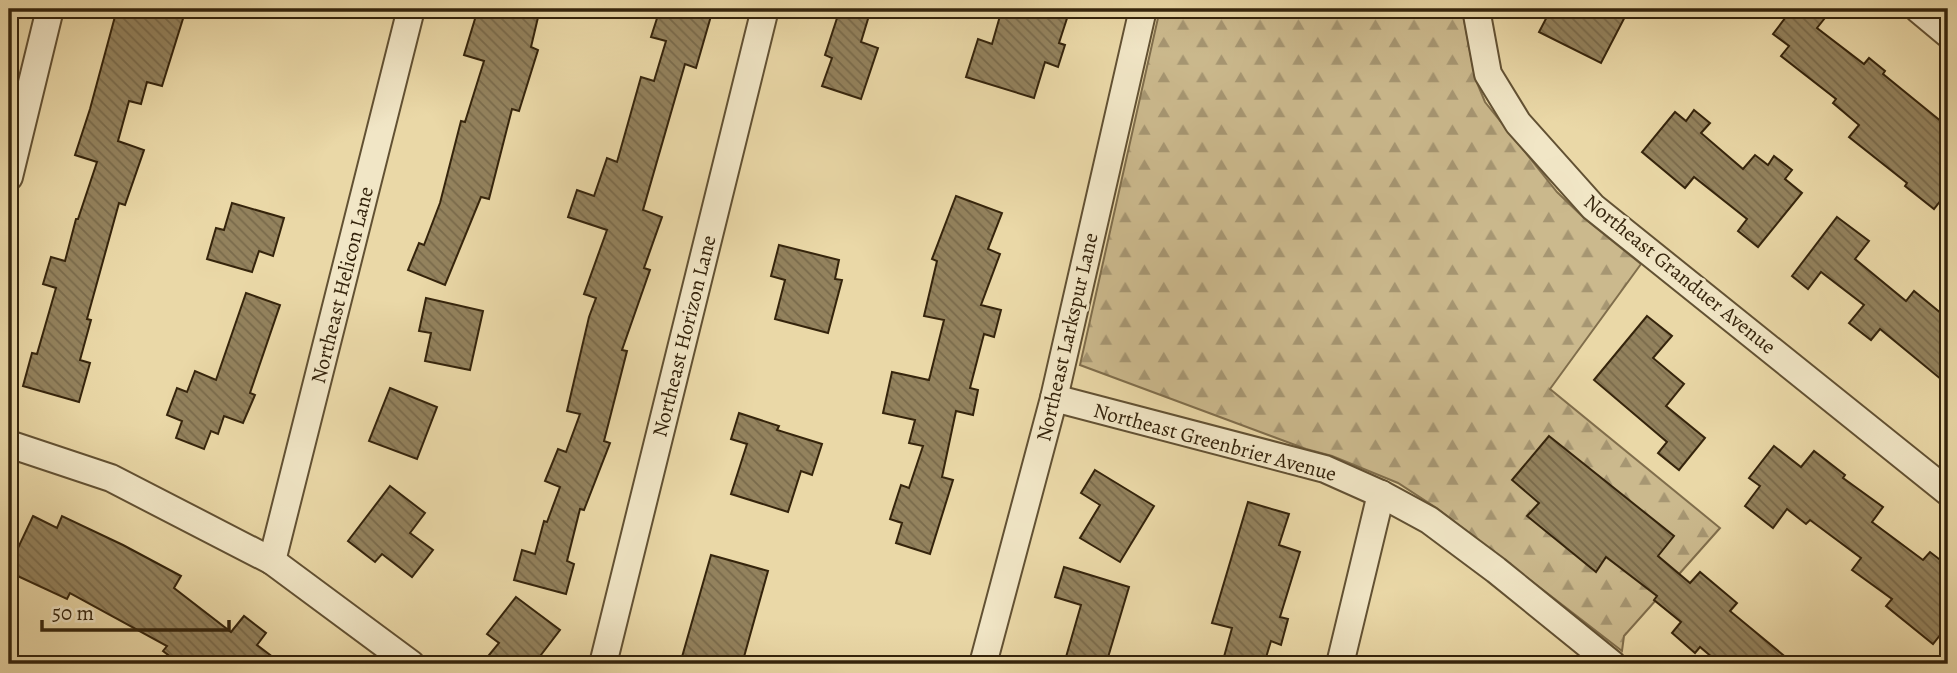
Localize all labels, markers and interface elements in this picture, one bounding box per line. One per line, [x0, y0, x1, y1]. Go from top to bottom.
street label: Northeast Helicon Lane [304, 184, 380, 386]
street label: Northeast Granduer Avenue [1578, 188, 1782, 360]
street label: Northeast Larkspur Lane [1029, 230, 1105, 444]
street label: Northeast Horizon Lane [645, 232, 723, 440]
street label: Northeast Greenbrier Avenue [1090, 396, 1340, 488]
scale bar [42, 589, 229, 633]
text: 50 m [52, 599, 94, 627]

